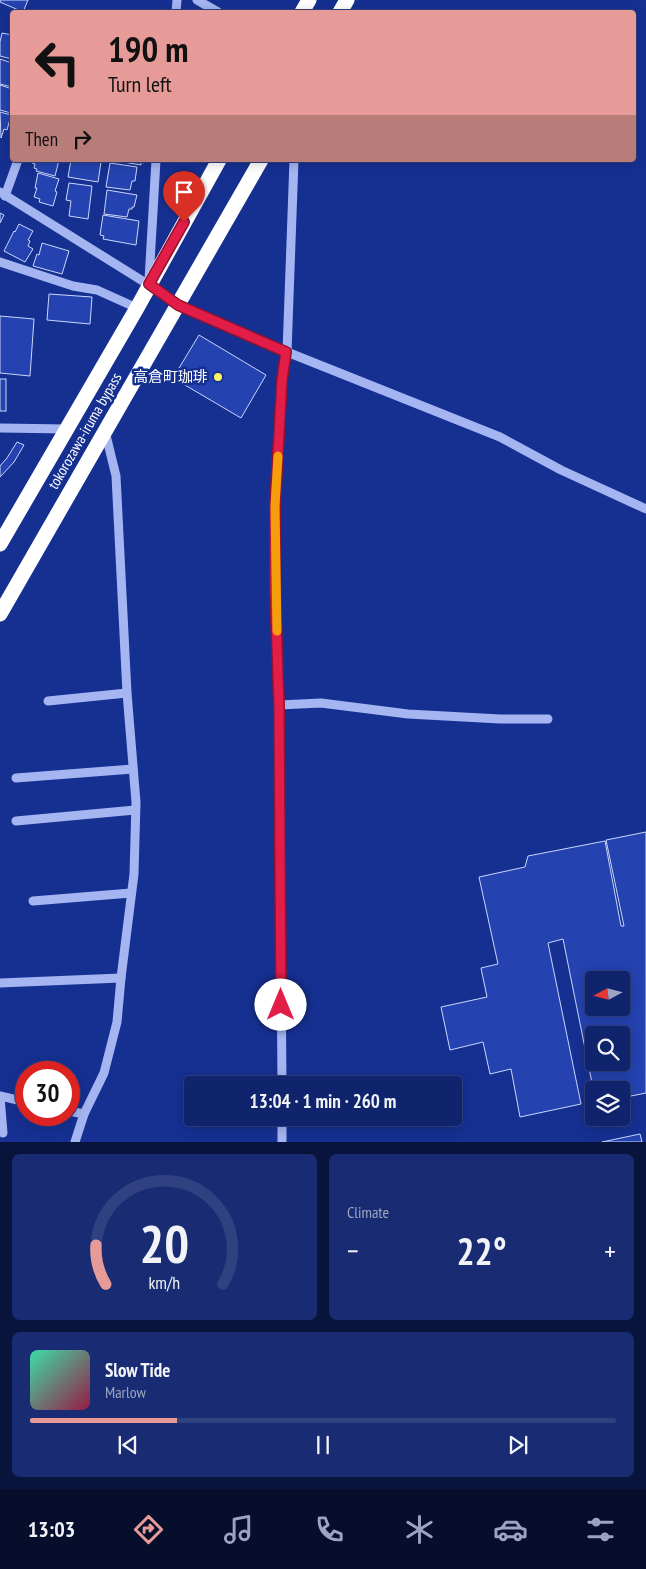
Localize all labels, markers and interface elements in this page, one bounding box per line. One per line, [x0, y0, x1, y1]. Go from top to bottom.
text: 190 m [108, 26, 189, 72]
icon: left [25, 30, 90, 95]
text: Turn left [108, 70, 172, 98]
icon: right [68, 125, 96, 153]
text: Then [25, 127, 58, 151]
pin [163, 171, 205, 222]
icon: arrive [170, 178, 198, 206]
place label: 高倉町珈琲 [133, 367, 208, 386]
street label: tokorozawa-iruma bypass [44, 369, 126, 492]
marker: 高倉町珈琲 [212, 371, 224, 383]
north arrow [585, 971, 630, 1016]
map controls [585, 971, 630, 1126]
position arrow [254, 978, 306, 1030]
button: search [585, 1026, 630, 1071]
speed limit sign: 30 [15, 1061, 80, 1126]
button: layers [585, 1081, 630, 1126]
text: 13:04 · 1 min · 260 m [250, 1089, 396, 1113]
text: Climate [347, 1202, 389, 1222]
text: 20 [140, 1210, 189, 1277]
text: 22° [456, 1226, 507, 1275]
text: − [347, 1232, 359, 1269]
text: + [604, 1232, 616, 1269]
text: km/h [149, 1271, 180, 1294]
text: Slow Tide [105, 1358, 170, 1382]
text: Marlow [105, 1382, 146, 1402]
icon: previous [114, 1431, 142, 1459]
icon: pause [309, 1431, 337, 1459]
icon: next [504, 1431, 532, 1459]
icon: directions [131, 1512, 166, 1547]
icon: music [221, 1512, 256, 1547]
icon: phone [312, 1512, 347, 1547]
icon: climate [402, 1512, 437, 1547]
icon: car [493, 1512, 528, 1547]
icon: filters [583, 1512, 618, 1547]
text: 13:03 [28, 1515, 75, 1543]

